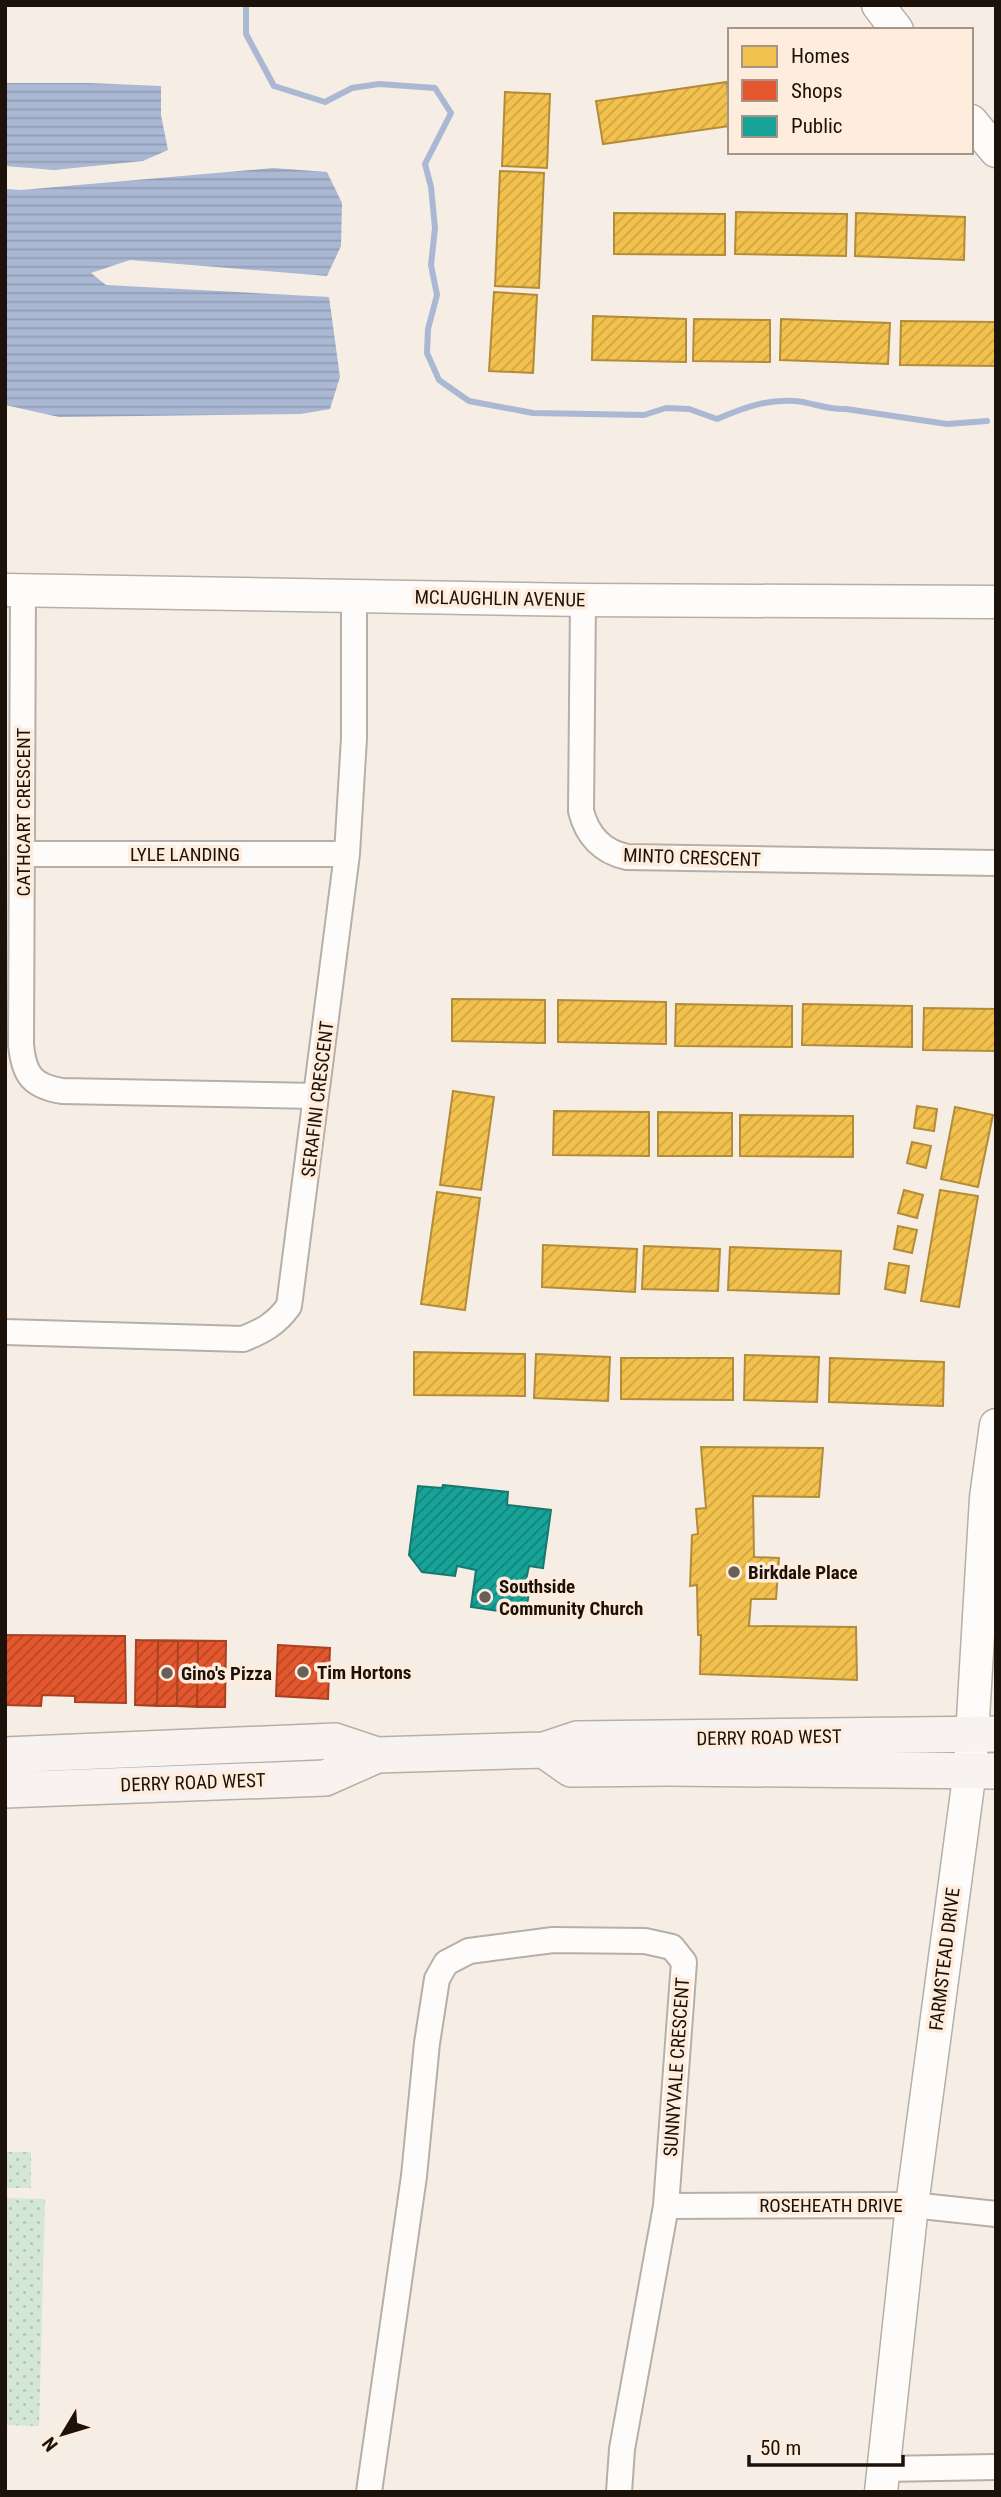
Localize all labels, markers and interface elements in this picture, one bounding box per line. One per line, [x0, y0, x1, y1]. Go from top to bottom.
legend [728, 28, 973, 154]
text: Homes [791, 44, 850, 68]
text: Shops [791, 79, 843, 103]
text: Public [791, 114, 843, 138]
street label: MCLAUGHLIN AVENUE [414, 586, 586, 611]
street label: CATHCART CRESCENT [12, 727, 35, 896]
street label: LYLE LANDING [130, 843, 240, 866]
street label: MINTO CRESCENT [623, 844, 761, 871]
street label: SERAFINI CRESCENT [297, 1020, 338, 1178]
place label: Birkdale Place [748, 1561, 858, 1584]
marker: Birkdale Place [726, 1564, 742, 1580]
place label: Southside Community Church [499, 1575, 643, 1620]
marker: Southside Community Church [477, 1589, 493, 1605]
place label: Tim Hortons [317, 1661, 411, 1684]
place label: Gino's Pizza [181, 1662, 272, 1685]
marker: Tim Hortons [295, 1664, 311, 1680]
marker: Gino's Pizza [159, 1665, 175, 1681]
street label: DERRY ROAD WEST [696, 1725, 842, 1750]
street label: DERRY ROAD WEST [120, 1768, 266, 1797]
street label: FARMSTEAD DRIVE [924, 1886, 965, 2032]
street label: SUNNYVALE CRESCENT [659, 1977, 694, 2157]
street label: ROSEHEATH DRIVE [759, 2194, 903, 2217]
north arrow [28, 2399, 98, 2469]
scale bar [749, 2424, 903, 2468]
text: N [37, 2432, 63, 2456]
text: 50 m [760, 2436, 801, 2460]

